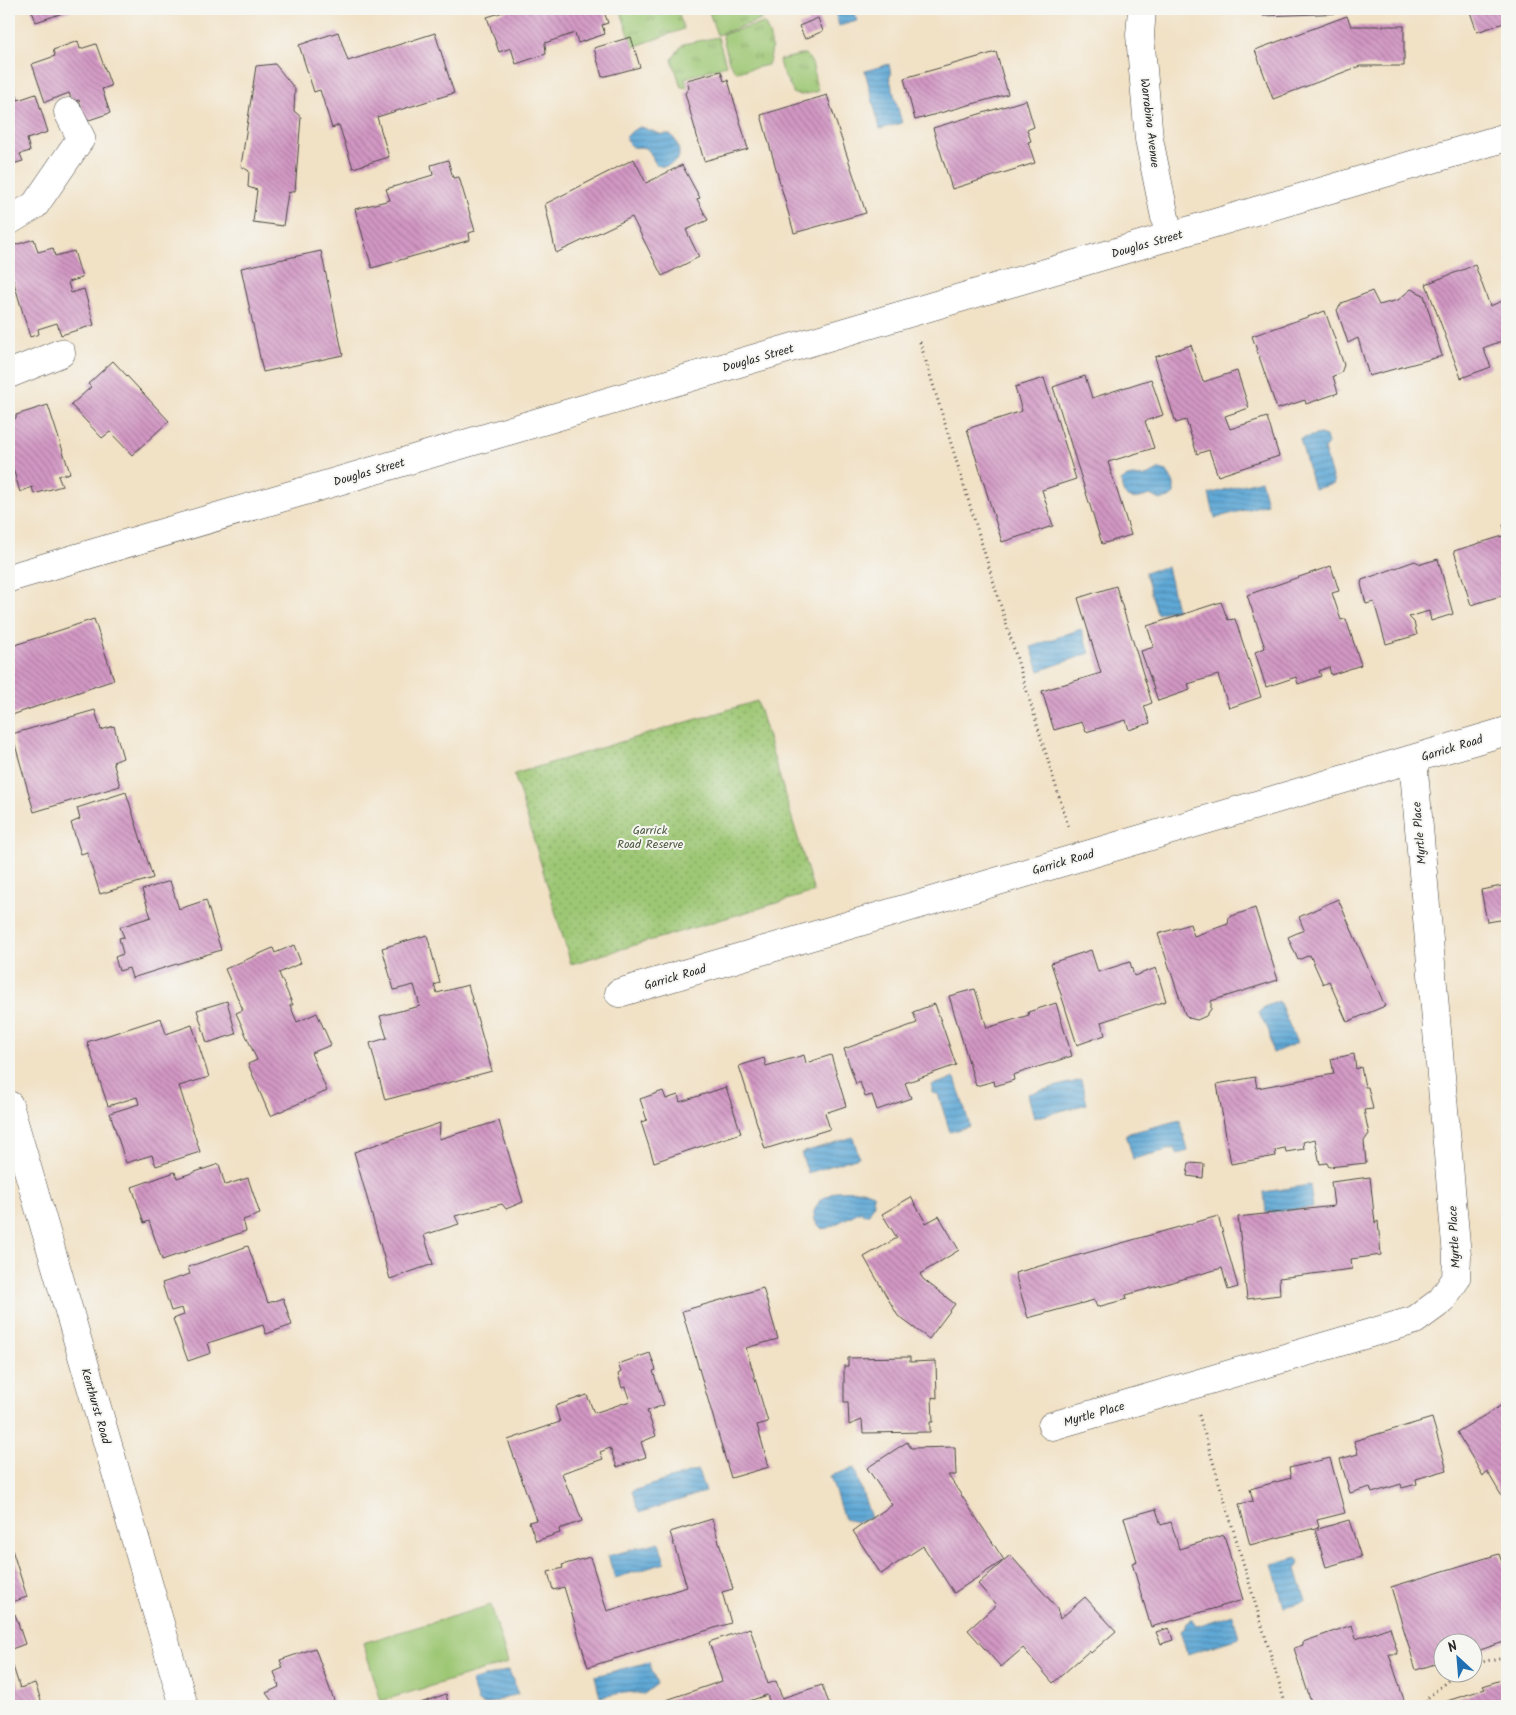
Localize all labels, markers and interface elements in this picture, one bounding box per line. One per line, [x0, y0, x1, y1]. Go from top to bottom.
street label: Warrabina Avenue [1135, 77, 1164, 169]
street label: Douglas Street [1109, 225, 1185, 264]
street label: Douglas Street [720, 339, 796, 378]
street label: Douglas Street [331, 453, 407, 492]
street label: Garrick Road [1419, 730, 1486, 767]
street label: Myrtle Place [1407, 800, 1432, 865]
park label: Garrick Road Reserve [617, 821, 684, 854]
street label: Garrick Road [1030, 844, 1097, 880]
street label: Garrick Road [642, 959, 709, 995]
street label: Myrtle Place [1443, 1205, 1466, 1269]
street label: Kenthurst Road [76, 1366, 116, 1447]
street label: Myrtle Place [1061, 1397, 1127, 1432]
north arrow [1434, 1632, 1484, 1682]
text: N [1444, 1635, 1462, 1659]

